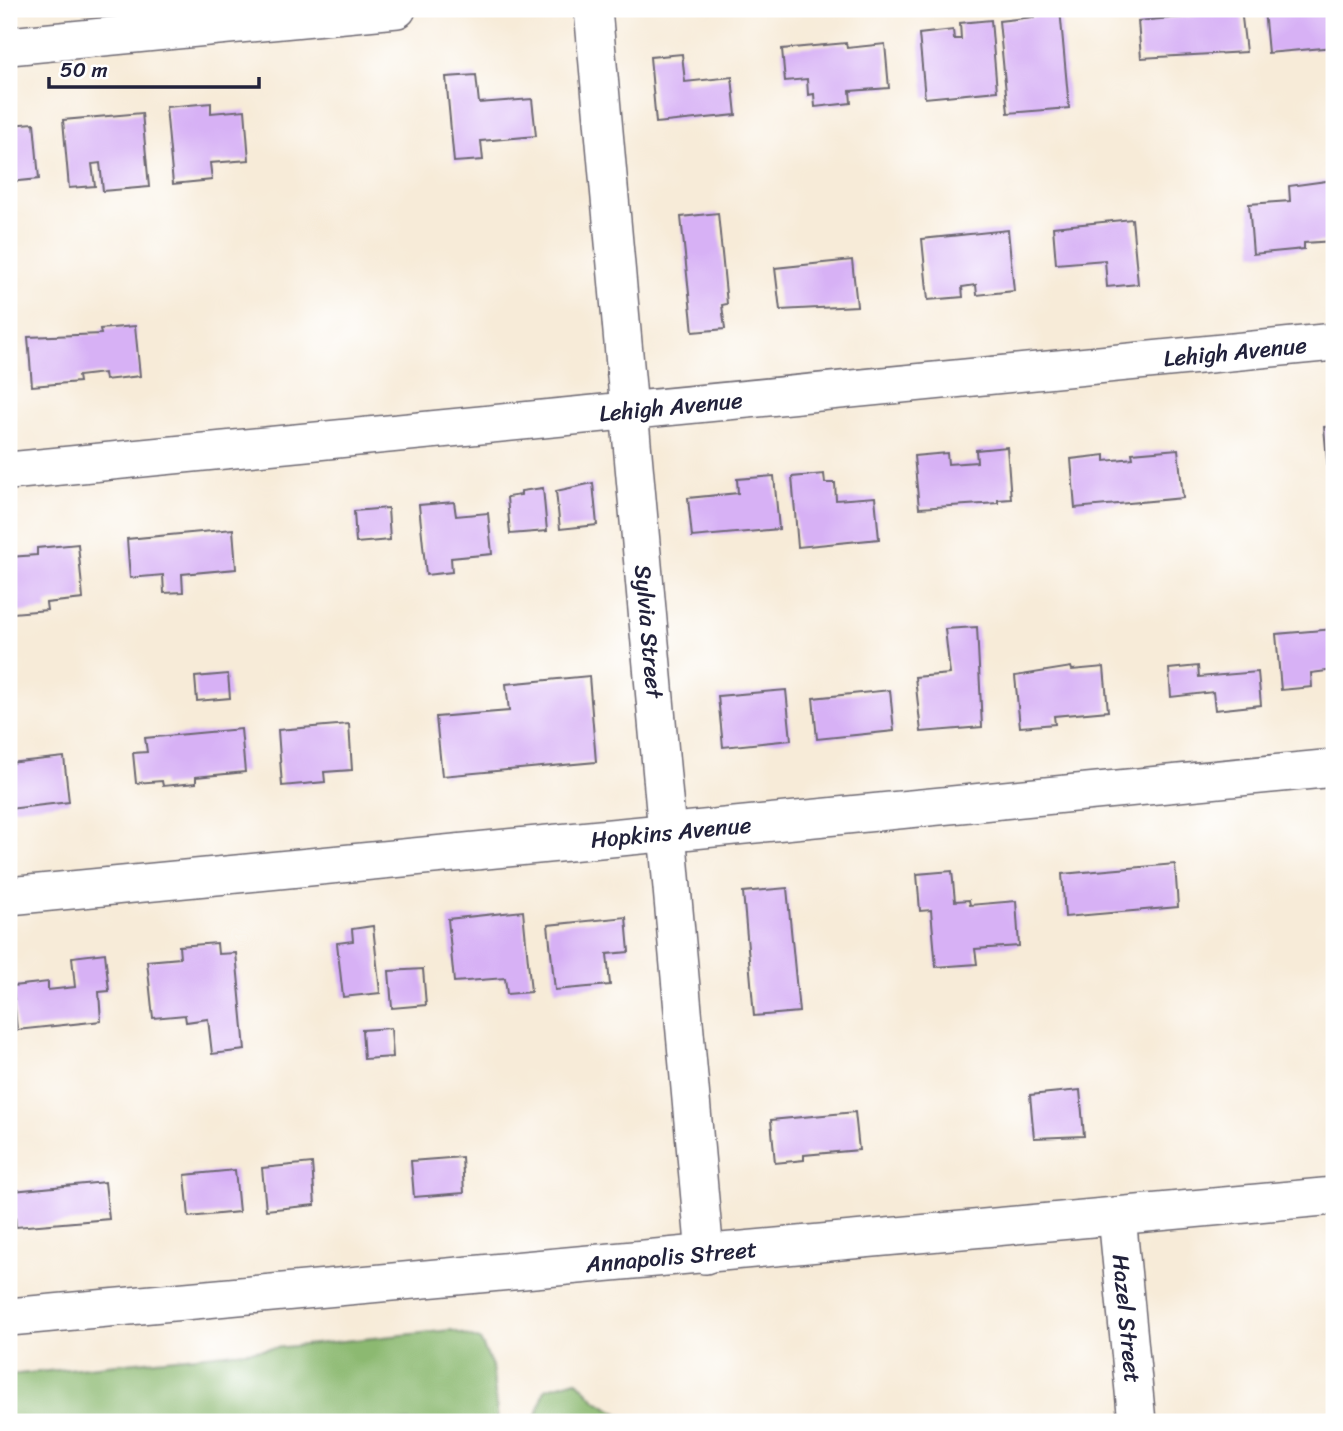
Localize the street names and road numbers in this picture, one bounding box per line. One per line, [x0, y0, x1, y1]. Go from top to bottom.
street label: Lehigh Avenue [1162, 324, 1309, 379]
street label: Lehigh Avenue [597, 379, 745, 434]
street label: Sylvia Street [623, 563, 676, 702]
street label: Hopkins Avenue [589, 804, 753, 860]
street label: Annapolis Street [583, 1228, 759, 1285]
street label: Hazel Street [1100, 1252, 1154, 1385]

